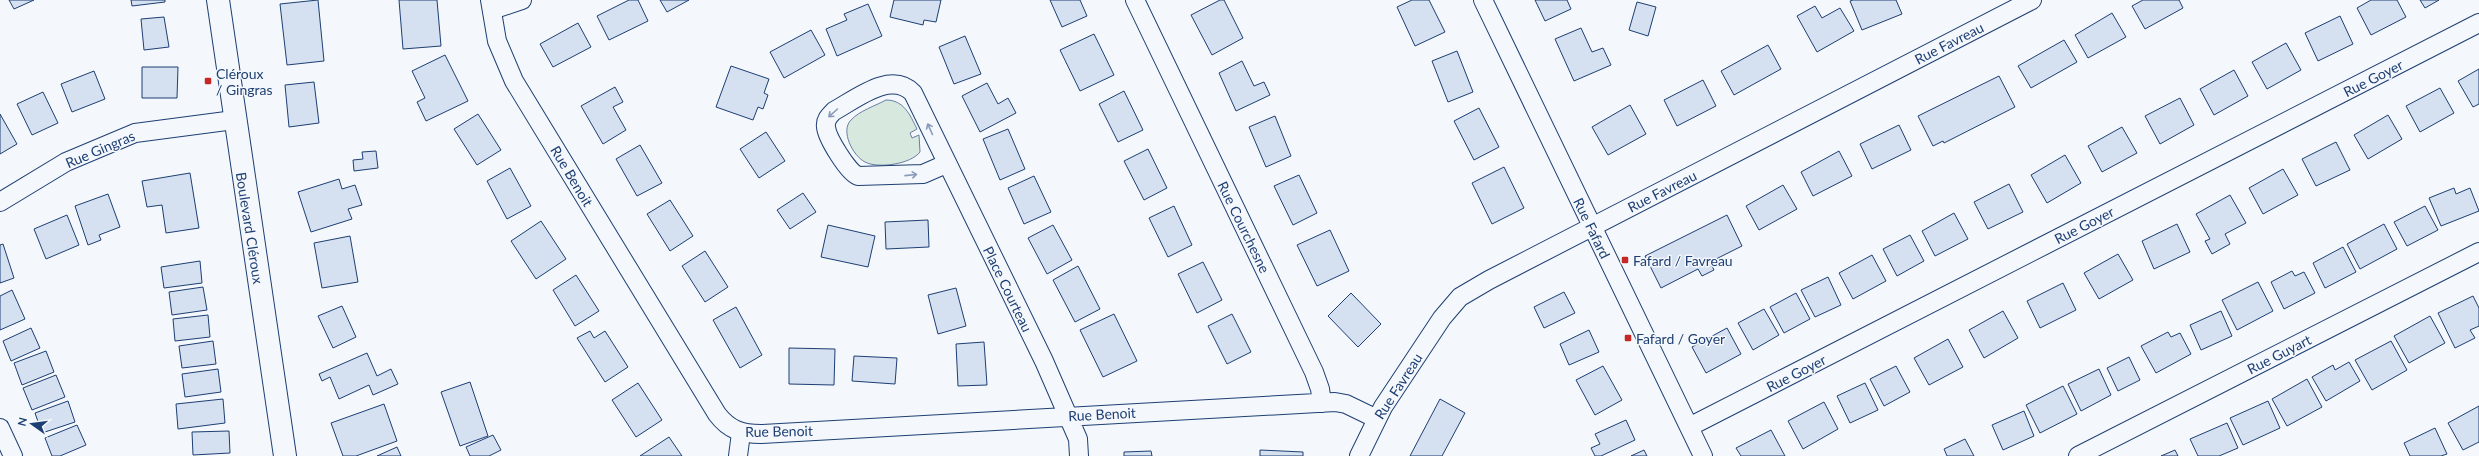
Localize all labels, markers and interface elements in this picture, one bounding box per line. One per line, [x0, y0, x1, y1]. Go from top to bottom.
street label: Rue Favreau [1912, 18, 1986, 68]
street label: Rue Goyer [2340, 56, 2406, 100]
place label: Cléroux / Gingras [216, 65, 273, 98]
marker: Cléroux / Gingras [203, 76, 213, 86]
one-way arrow [828, 109, 838, 118]
one-way arrow [926, 123, 933, 135]
street label: Rue Gingras [63, 127, 137, 171]
street label: Rue Benoit [547, 143, 597, 209]
street label: Rue Favreau [1625, 166, 1699, 216]
street label: Boulevard Cléroux [233, 171, 267, 285]
one-way arrow [904, 171, 917, 179]
street label: Rue Courchesne [1214, 178, 1274, 276]
street label: Rue Fafard [1570, 195, 1614, 261]
street label: Rue Goyer [2051, 203, 2117, 247]
street label: Place Courteau [980, 243, 1036, 335]
place label: Fafard / Favreau [1633, 252, 1733, 269]
marker: Fafard / Favreau [1620, 255, 1630, 265]
place label: Fafard / Goyer [1636, 330, 1725, 347]
street label: Rue Guyart [2244, 331, 2314, 377]
marker: Fafard / Goyer [1623, 333, 1633, 343]
street label: Rue Favreau [1370, 350, 1426, 422]
street label: Rue Goyer [1763, 351, 1829, 395]
north arrow [12, 404, 52, 444]
street label: Rue Benoit [1068, 404, 1136, 424]
text: N [14, 416, 29, 427]
street label: Rue Benoit [745, 422, 813, 440]

